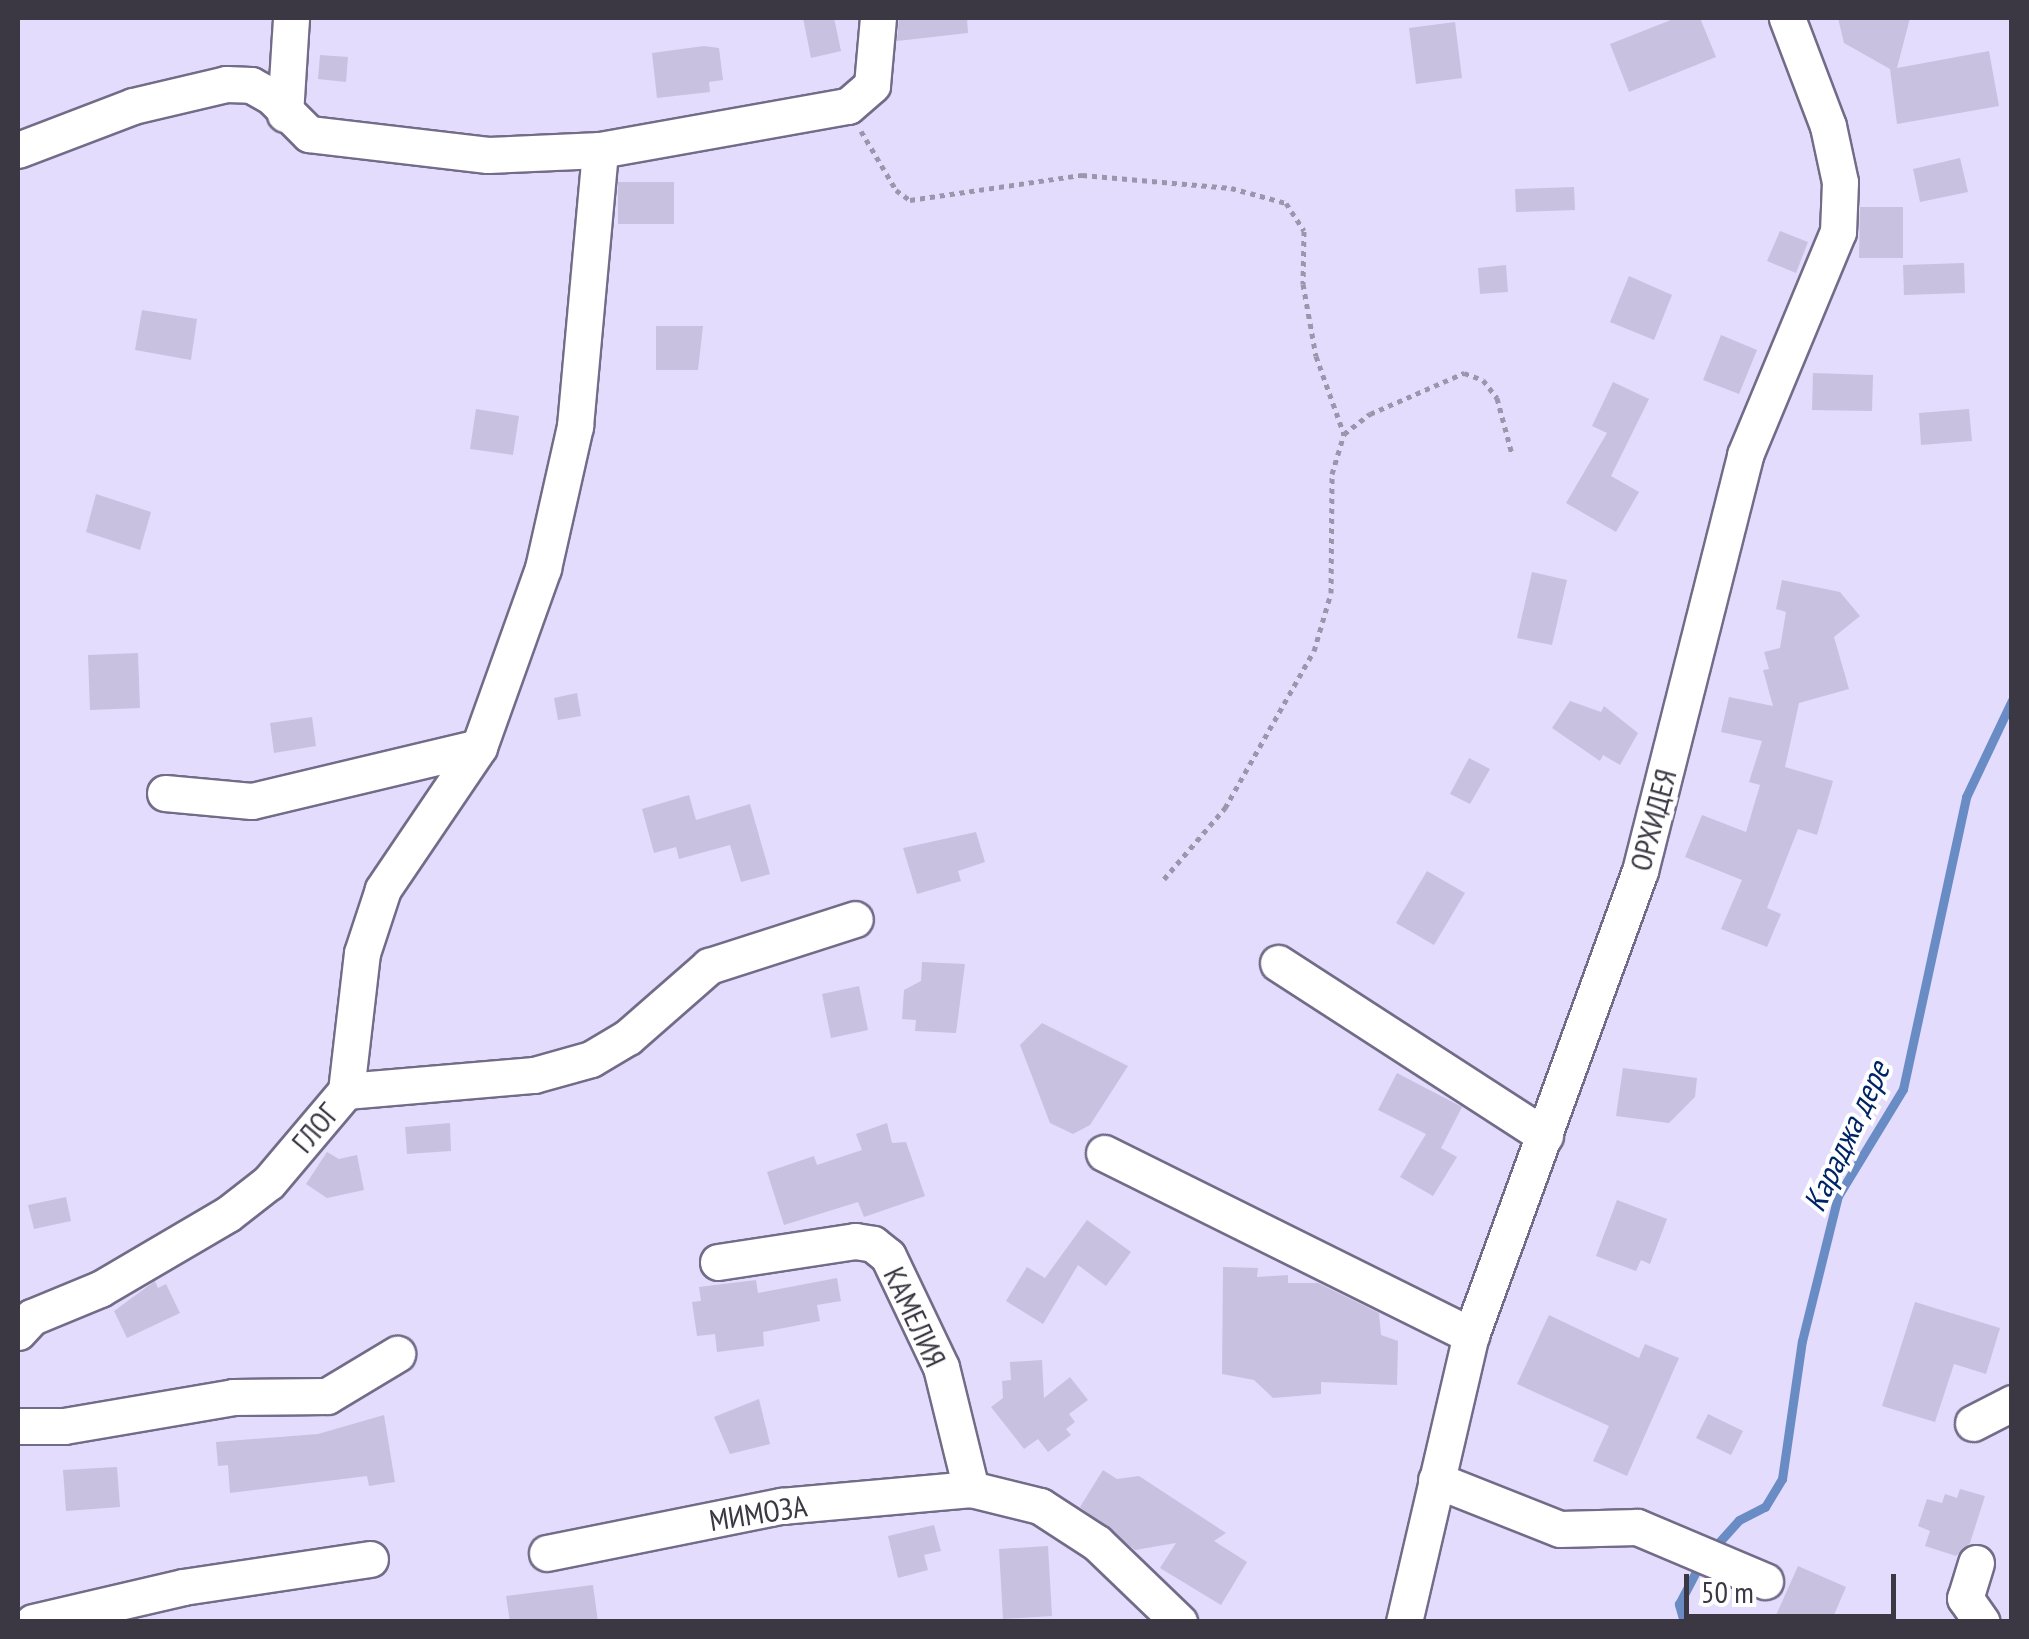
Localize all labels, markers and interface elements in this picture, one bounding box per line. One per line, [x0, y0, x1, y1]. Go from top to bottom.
street label: ОРХИДЕЯ [1622, 765, 1684, 875]
water label: Караджа дере [1795, 1055, 1897, 1217]
street label: ГЛОГ [284, 1096, 346, 1160]
street label: КАМЕЛИЯ [876, 1261, 954, 1373]
street label: МИМОЗА [707, 1488, 809, 1538]
scale bar [1689, 1554, 1902, 1616]
text: 50 m [1701, 1572, 1754, 1611]

